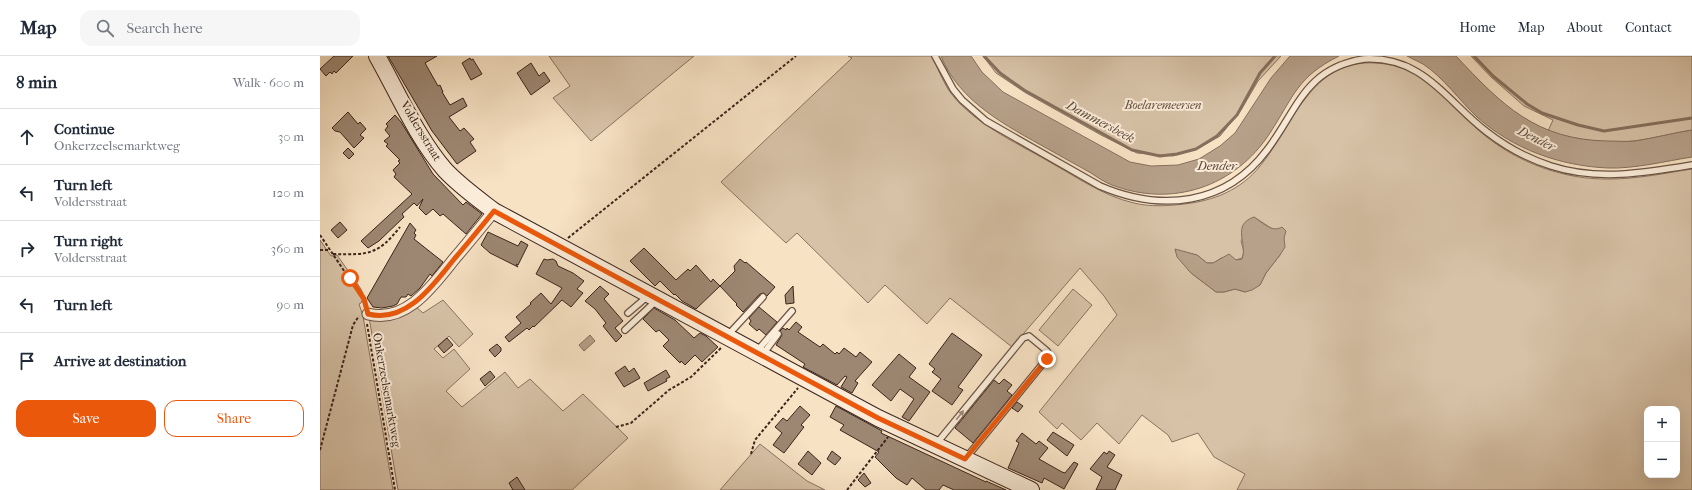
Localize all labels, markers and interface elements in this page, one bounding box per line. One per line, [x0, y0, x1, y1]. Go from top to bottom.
search box [80, 10, 360, 46]
text: Map [20, 17, 56, 39]
icon: search [94, 17, 116, 39]
text: Search here [126, 19, 203, 37]
text: Home [1459, 19, 1496, 36]
text: Map [1518, 19, 1545, 36]
text: About [1567, 19, 1603, 36]
text: Contact [1625, 19, 1672, 36]
text: 8 min [16, 72, 57, 92]
text: Walk · 600 m [233, 75, 304, 90]
water label: Dammersbeek [1063, 97, 1138, 146]
street label: Voldersstraat [397, 98, 445, 164]
park label: Boelaremeersen [1123, 98, 1202, 112]
text: Continue [54, 120, 114, 138]
water label: Dender [1515, 122, 1559, 155]
icon: ahead [16, 126, 38, 148]
text: 30 m [278, 129, 304, 144]
text: Onkerzeelsemarktweg [54, 138, 180, 153]
water label: Dender [1196, 158, 1238, 173]
text: Turn left [54, 176, 112, 194]
icon: left [16, 182, 38, 204]
text: 120 m [272, 185, 304, 200]
text: Voldersstraat [54, 194, 127, 209]
text: Turn right [54, 232, 123, 250]
icon: right [16, 238, 38, 260]
text: 360 m [271, 241, 304, 256]
text: Voldersstraat [54, 250, 127, 265]
route start [341, 269, 359, 287]
icon: left [16, 294, 38, 316]
text: Turn left [54, 296, 112, 314]
text: 90 m [276, 297, 304, 312]
street label: Onkerzeelsemarktweg [370, 331, 404, 449]
icon: arrive [16, 350, 38, 372]
route end [1038, 350, 1056, 368]
text: Arrive at destination [54, 352, 186, 370]
button: Save [16, 400, 156, 437]
button: Share [164, 400, 304, 437]
map controls [1644, 406, 1680, 478]
button: + [1644, 406, 1680, 442]
one-way arrow [955, 409, 964, 420]
button: − [1644, 442, 1680, 478]

